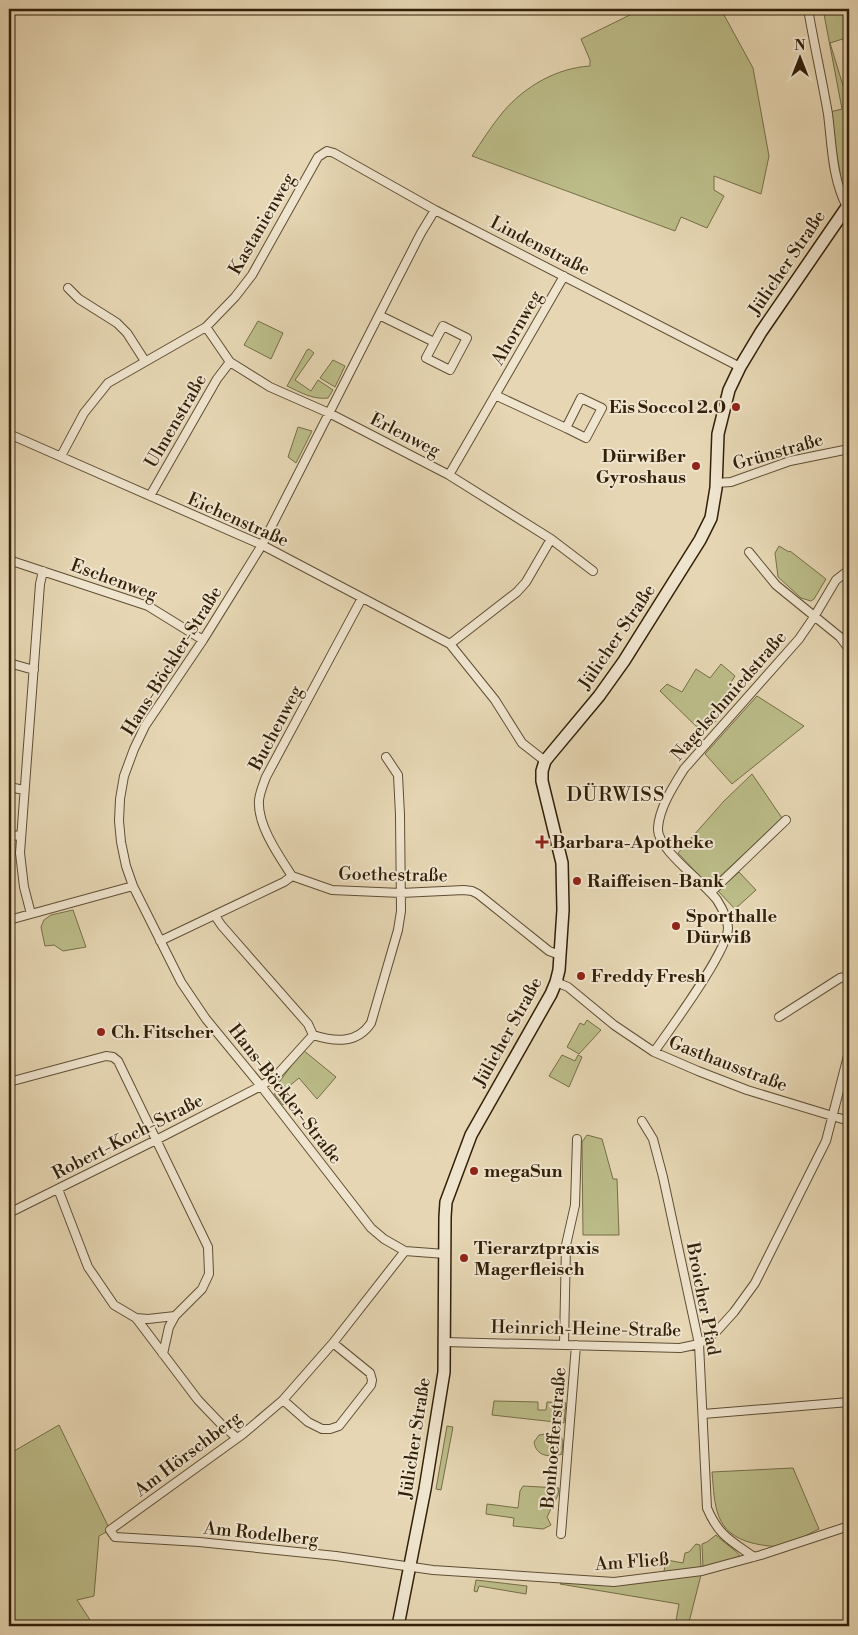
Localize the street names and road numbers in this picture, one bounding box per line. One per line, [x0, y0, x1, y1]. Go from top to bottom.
street label: Kastanienweg [224, 168, 301, 279]
street label: Jülicher Straße [743, 206, 831, 321]
street label: Lindenstraße [486, 211, 594, 281]
street label: Ahornweg [486, 286, 548, 370]
street label: Ulmenstraße [140, 370, 212, 472]
street label: Erlenweg [366, 408, 445, 463]
street label: Grünstraße [730, 428, 826, 476]
street label: Eichenstraße [184, 487, 292, 553]
street label: Eschenweg [68, 554, 161, 607]
street label: Jülicher Straße [573, 580, 661, 695]
street label: Hans-Böckler-Straße [117, 582, 227, 740]
street label: Nagelschmiedstraße [666, 626, 792, 766]
street label: Buchenweg [244, 681, 308, 775]
street label: Goethestraße [338, 863, 448, 887]
street label: Jülicher Straße [468, 973, 548, 1092]
street label: Hans-Böckler-Straße [223, 1019, 347, 1169]
street label: Gasthausstraße [665, 1031, 791, 1097]
street label: Robert-Koch-Straße [49, 1089, 207, 1185]
street label: Broicher Pfad [681, 1240, 725, 1358]
street label: Heinrich-Heine-Straße [491, 1316, 681, 1342]
street label: Bonhoefferstraße [536, 1366, 572, 1511]
street label: Jülicher Straße [394, 1376, 436, 1501]
street label: Am Hörschberg [129, 1406, 247, 1502]
street label: Am Rodelberg [202, 1516, 320, 1552]
street label: Am Fließ [593, 1548, 670, 1576]

